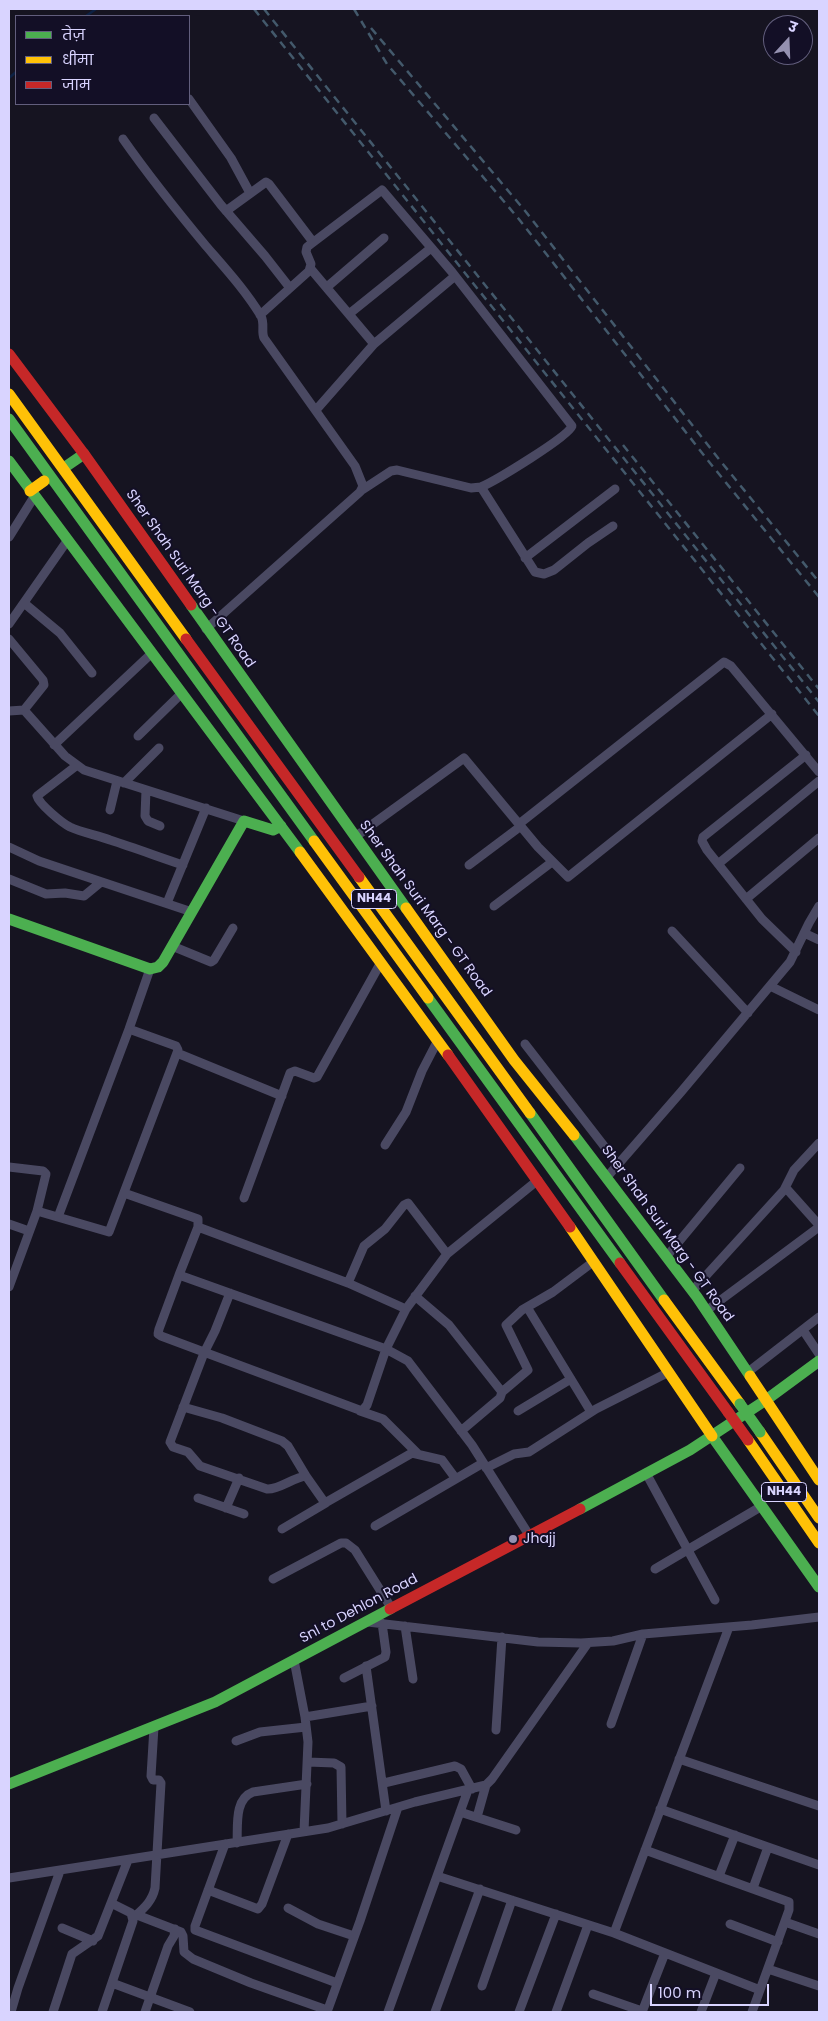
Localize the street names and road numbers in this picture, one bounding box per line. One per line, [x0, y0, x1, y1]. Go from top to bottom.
street label: Sher Shah Suri Marg - GT Road [122, 487, 258, 671]
street label: Sher Shah Suri Marg - GT Road [355, 818, 495, 1000]
road number: NH44 [352, 890, 396, 909]
street label: Sher Shah Suri Marg - GT Road [597, 1143, 737, 1325]
road number: NH44 [762, 1482, 806, 1501]
street label: Snl to Dehlon Road [297, 1571, 421, 1647]

